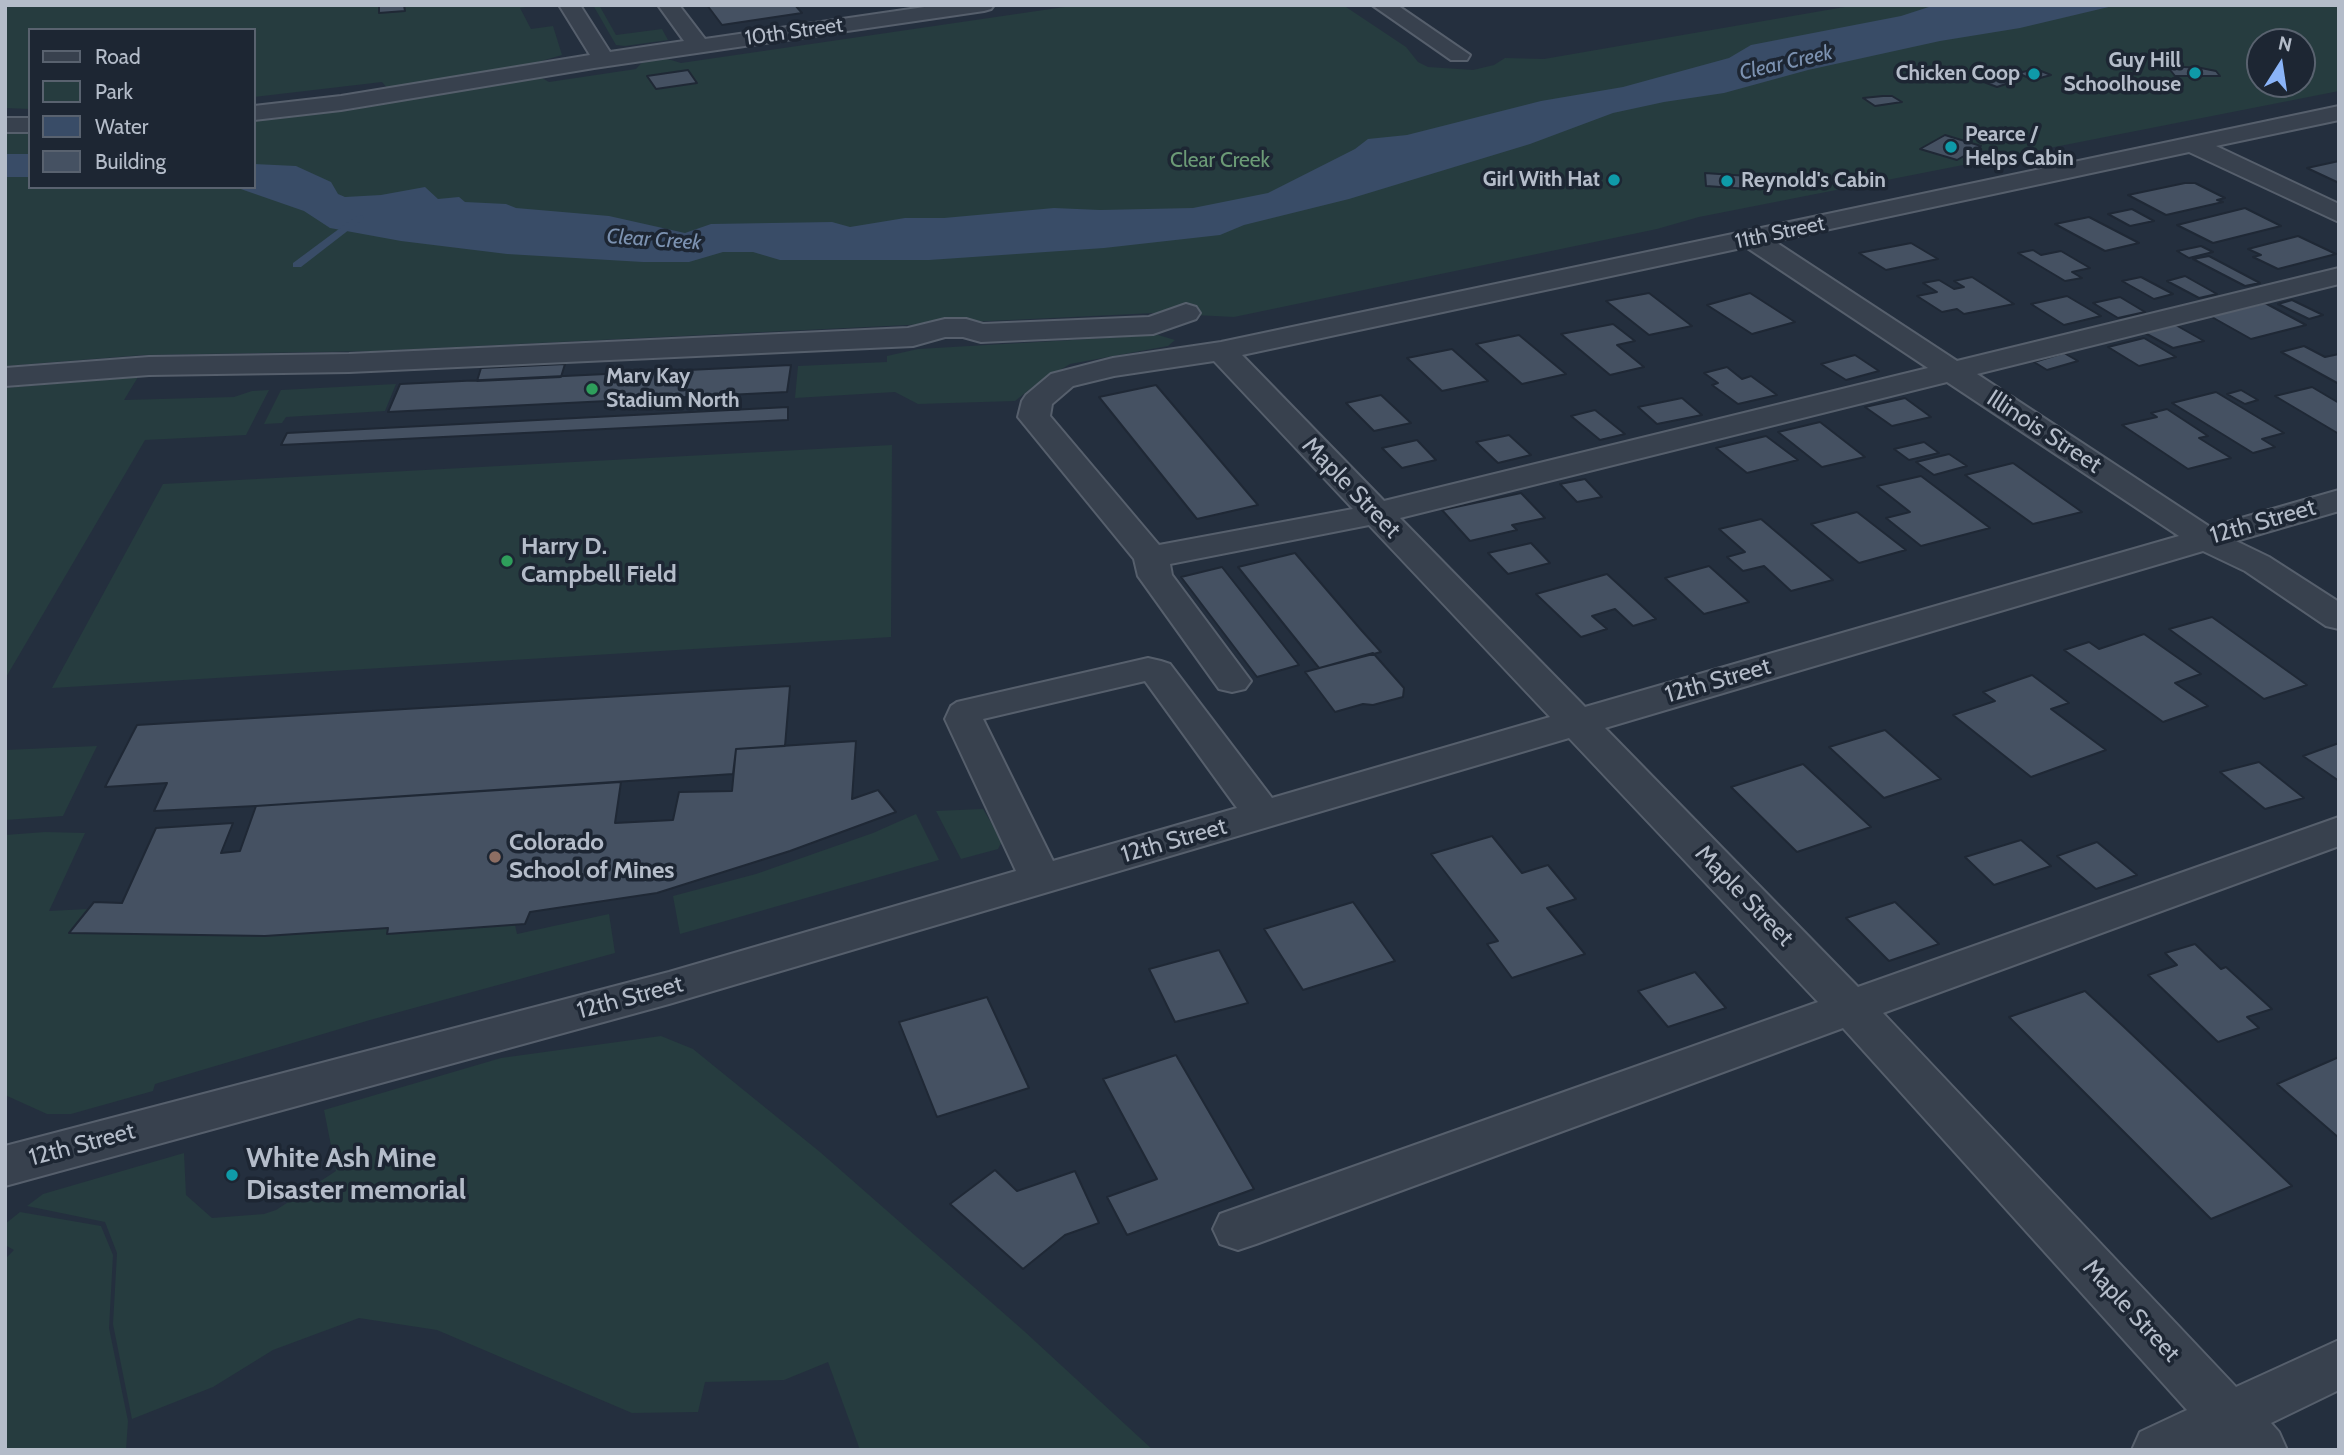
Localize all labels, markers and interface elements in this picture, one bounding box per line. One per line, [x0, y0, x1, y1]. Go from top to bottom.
street label: 10th Street [743, 13, 845, 51]
legend [28, 28, 256, 189]
north arrow [2246, 28, 2316, 98]
text: N [2276, 31, 2294, 57]
water label: Clear Creek [1737, 40, 1835, 86]
text: Road [95, 44, 141, 69]
place label: Guy Hill Schoolhouse [2063, 48, 2181, 98]
place label: Chicken Coop [1896, 61, 2020, 87]
marker: Guy Hill Schoolhouse [2187, 65, 2203, 81]
marker: Chicken Coop [2026, 66, 2042, 82]
text: Park [95, 79, 133, 104]
text: Water [95, 114, 148, 139]
place label: Pearce / Helps Cabin [1965, 122, 2074, 172]
marker: Pearce / Helps Cabin [1943, 139, 1959, 155]
park label: Clear Creek [1170, 148, 1270, 174]
text: Building [95, 149, 166, 174]
place label: Girl With Hat [1483, 167, 1600, 193]
place label: Reynold's Cabin [1741, 168, 1886, 194]
marker: Girl With Hat [1606, 172, 1622, 188]
marker: Reynold's Cabin [1719, 173, 1735, 189]
street label: 11th Street [1733, 211, 1827, 255]
water label: Clear Creek [606, 224, 702, 256]
place label: Marv Kay Stadium North [606, 364, 739, 414]
marker: Marv Kay Stadium North [584, 381, 600, 397]
street label: Illinois Street [1981, 384, 2107, 480]
street label: Maple Street [1296, 432, 1406, 544]
street label: 12th Street [2207, 493, 2319, 551]
place label: Harry D. Campbell Field [521, 533, 677, 589]
marker: Harry D. Campbell Field [499, 553, 515, 569]
street label: 12th Street [1662, 652, 1774, 710]
street label: 12th Street [1118, 812, 1230, 870]
place label: Colorado School of Mines [509, 829, 675, 885]
street label: Maple Street [1689, 840, 1799, 952]
marker: Colorado School of Mines [487, 849, 503, 865]
street label: 12th Street [574, 970, 686, 1026]
street label: 12th Street [26, 1117, 138, 1173]
place label: White Ash Mine Disaster memorial [246, 1142, 466, 1208]
marker: White Ash Mine Disaster memorial [224, 1167, 240, 1183]
street label: Maple Street [2076, 1254, 2186, 1368]

